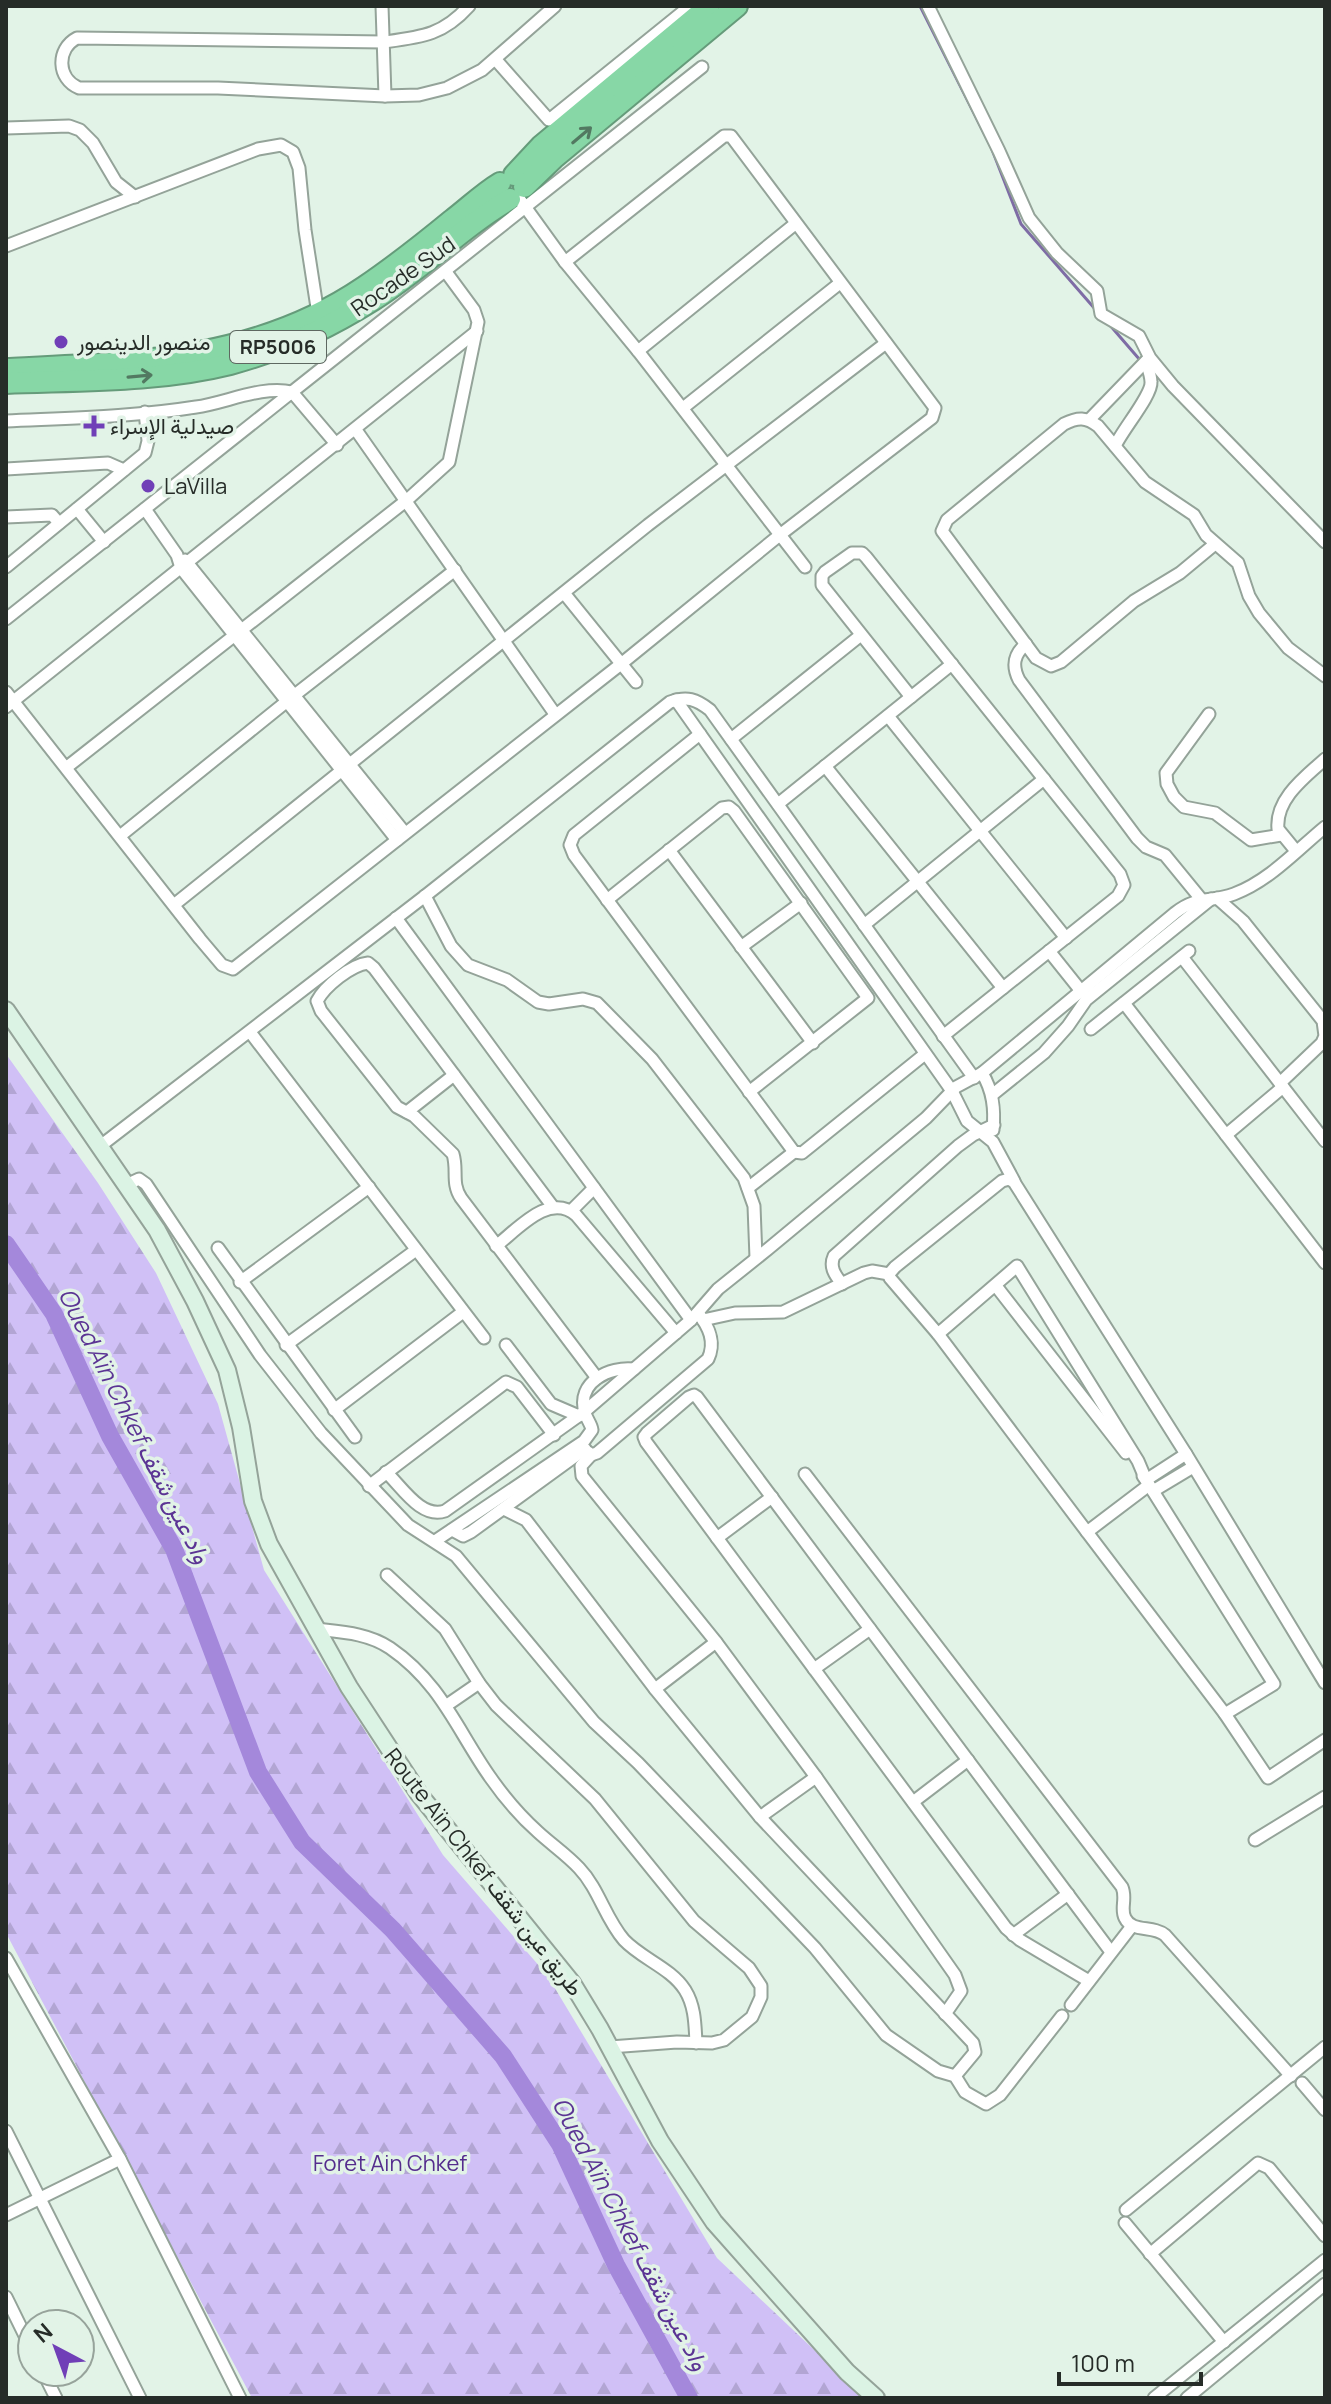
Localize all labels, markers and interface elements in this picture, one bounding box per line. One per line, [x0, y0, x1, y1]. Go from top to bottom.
one-way arrow [571, 126, 592, 144]
street label: Rocade Sud [345, 229, 461, 323]
place label: منصور الدينصور [76, 327, 210, 357]
road number: RP5006 [230, 331, 326, 363]
marker: منصور الدينصور [52, 333, 70, 351]
one-way arrow [126, 368, 153, 383]
place label: صيدلية الإسراء [110, 411, 234, 441]
marker: صيدلية الإسراء [85, 417, 103, 435]
place label: LaVilla [164, 471, 227, 501]
marker: LaVilla [139, 477, 157, 495]
water label: Oued Aïn Chkef واد عين شقف [51, 1282, 219, 1569]
street label: Route Aïn Chkef طريق عين شقف [378, 1742, 590, 2002]
water label: Oued Aïn Chkef واد عين شقف [545, 2091, 718, 2376]
park label: Foret Ain Chkef [313, 2148, 467, 2178]
north arrow [16, 2308, 96, 2388]
text: N [27, 2316, 59, 2349]
scale bar [1059, 2336, 1201, 2386]
text: 100 m [1071, 2346, 1135, 2379]

